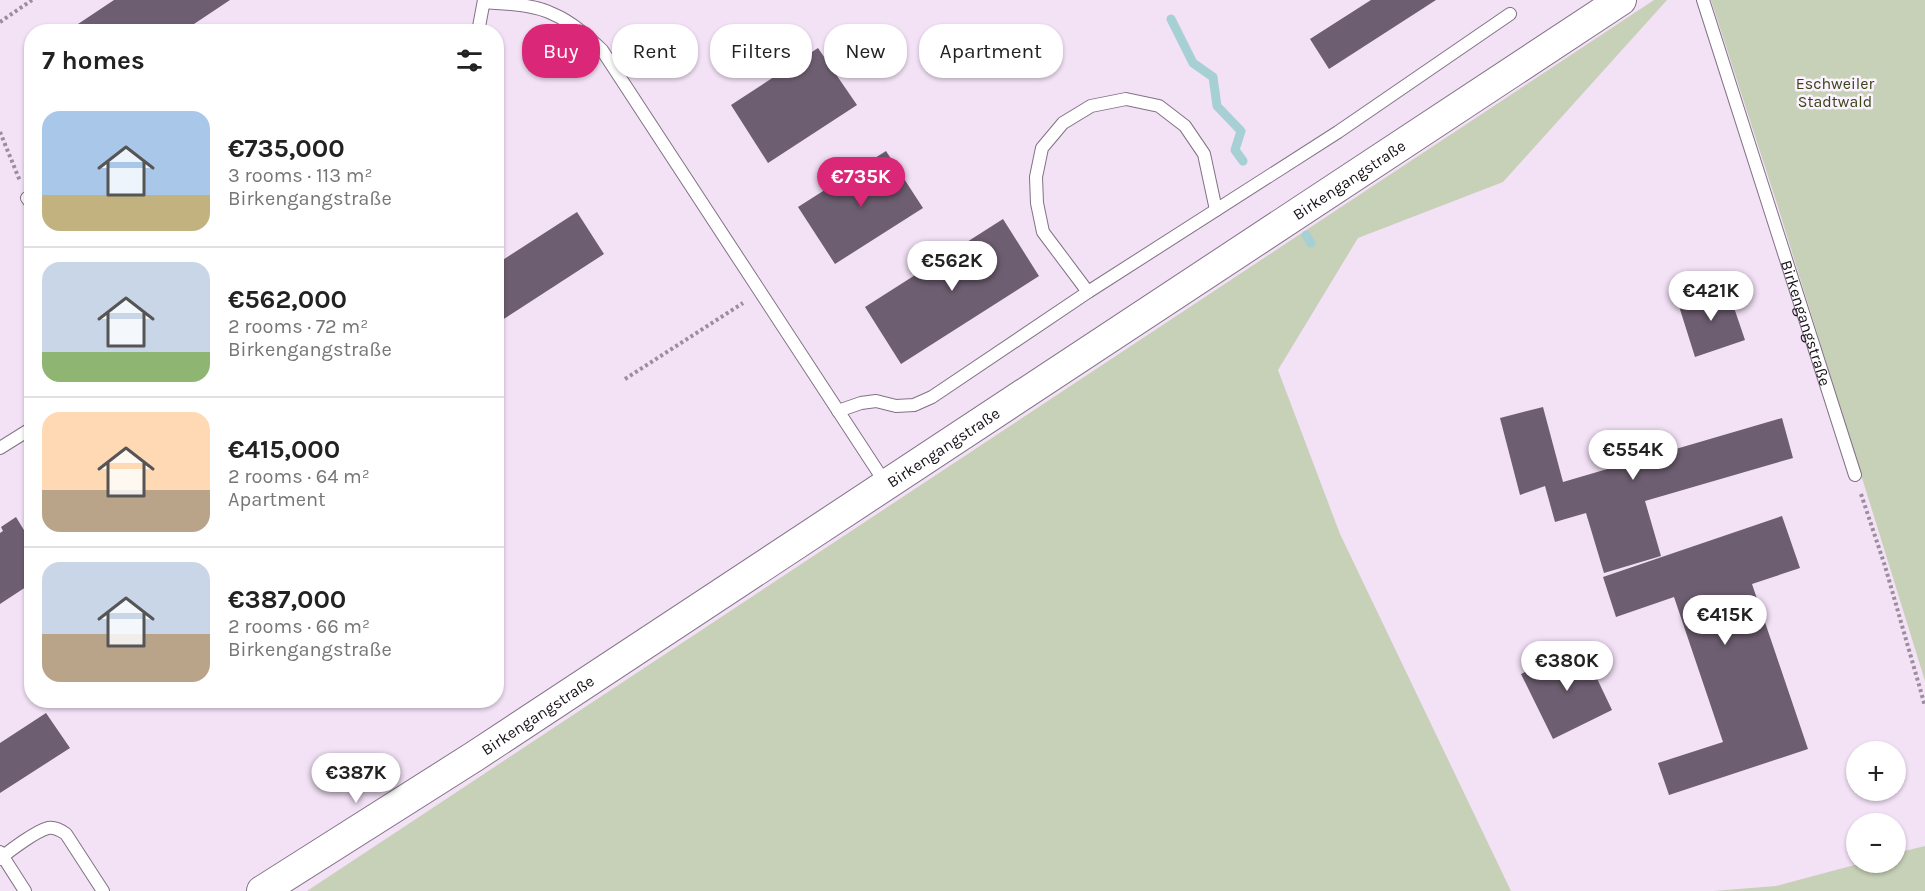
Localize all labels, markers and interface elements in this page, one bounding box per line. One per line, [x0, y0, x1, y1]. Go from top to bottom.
chip: Buy [522, 24, 600, 78]
chip: Rent [612, 24, 698, 78]
chip: Filters [710, 24, 812, 78]
chip: New [824, 24, 907, 78]
chip: Apartment [919, 24, 1063, 78]
icon: filters [453, 44, 486, 77]
text: 7 homes [42, 45, 145, 76]
park label: Eschweiler Stadtwald [1796, 74, 1874, 111]
text: €735,000 [228, 133, 345, 164]
icon: home [90, 135, 162, 207]
street label: Birkengangstraße [1289, 136, 1409, 224]
pin: €735K [819, 157, 903, 208]
text: 3 rooms · 113 m² [228, 164, 372, 187]
text: €735K [831, 165, 891, 188]
text: Birkengangstraße [228, 187, 392, 210]
pin: €562K [910, 241, 994, 292]
text: €562K [921, 249, 983, 272]
street label: Birkengangstraße [1777, 258, 1835, 388]
pin: €421K [1669, 271, 1753, 322]
text: €421K [1683, 279, 1739, 302]
text: €562,000 [228, 284, 347, 315]
icon: home [90, 286, 162, 358]
text: 2 rooms · 72 m² [228, 315, 368, 338]
text: Birkengangstraße [228, 338, 392, 361]
street label: Birkengangstraße [883, 404, 1003, 492]
pin: €554K [1591, 430, 1675, 481]
text: €415,000 [228, 434, 340, 465]
icon: home [90, 436, 162, 508]
text: €554K [1603, 438, 1663, 461]
text: 2 rooms · 64 m² [228, 465, 370, 488]
text: Apartment [228, 488, 326, 511]
text: €387,000 [228, 584, 346, 615]
icon: home [90, 586, 162, 658]
pin: €415K [1683, 595, 1767, 646]
text: €415K [1697, 603, 1753, 626]
text: 2 rooms · 66 m² [228, 615, 370, 638]
text: Birkengangstraße [228, 638, 392, 661]
pin: €380K [1525, 641, 1609, 692]
text: €380K [1535, 649, 1599, 672]
street label: Birkengangstraße [478, 671, 598, 759]
map controls [1846, 741, 1906, 873]
button: + [1846, 741, 1906, 801]
pin: €387K [314, 753, 398, 804]
text: €387K [325, 761, 387, 784]
button: − [1846, 813, 1906, 873]

